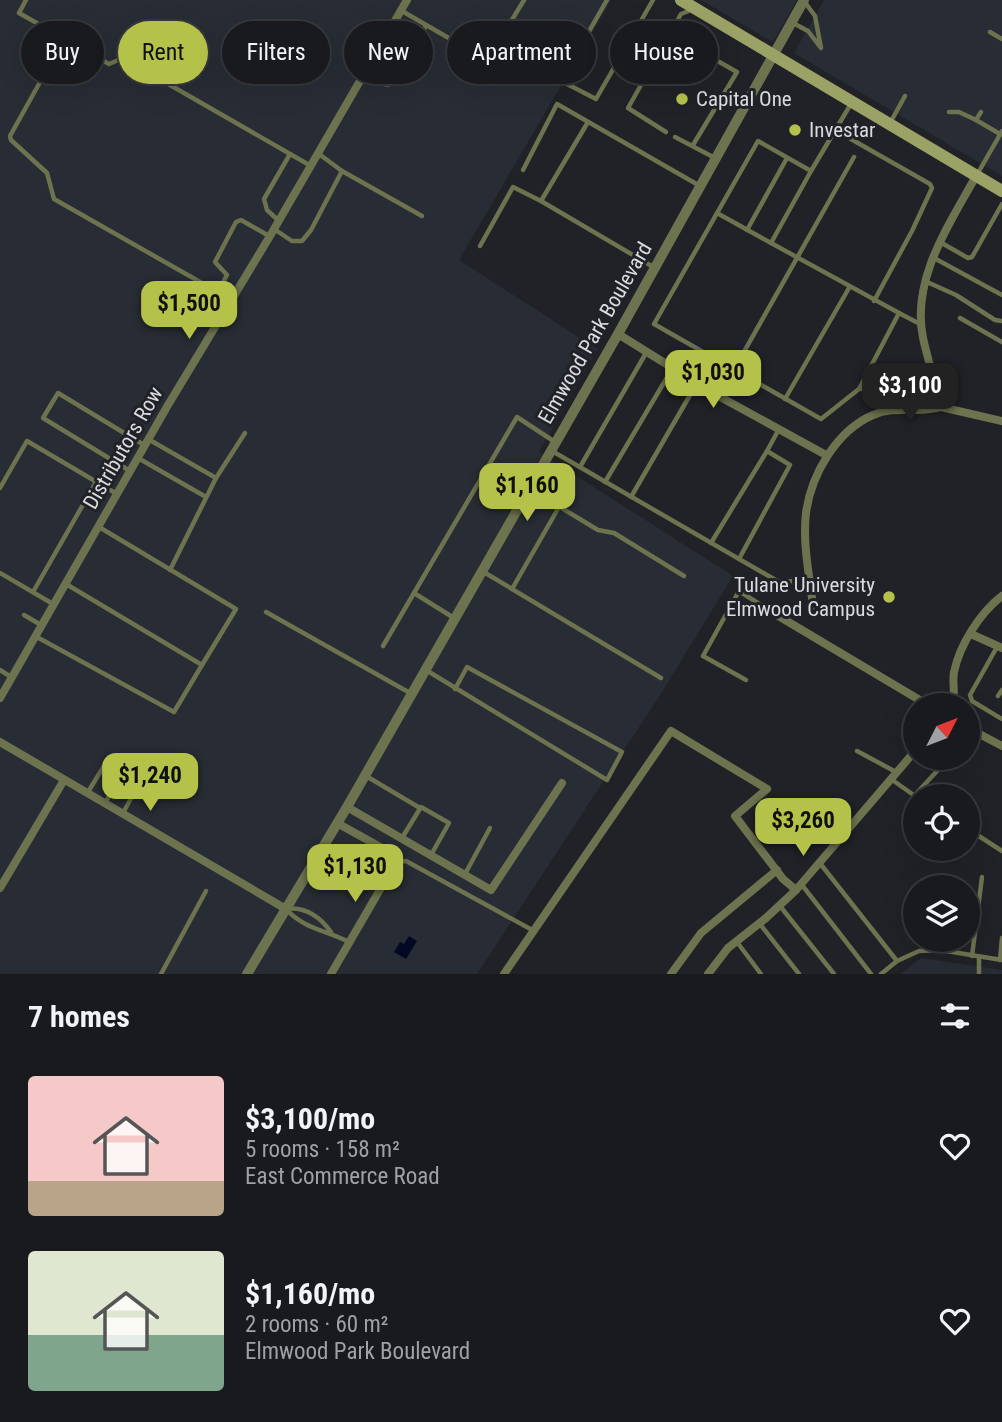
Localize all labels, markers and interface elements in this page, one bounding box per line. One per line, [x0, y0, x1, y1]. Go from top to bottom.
chip: Buy [21, 21, 104, 84]
chip: Rent [118, 21, 208, 84]
chip: Filters [222, 21, 330, 84]
chip: New [344, 21, 433, 84]
chip: Apartment [447, 21, 596, 84]
chip: House [610, 21, 718, 84]
place label: Capital One [696, 87, 792, 111]
marker: Capital One [674, 91, 690, 107]
place label: Investar [809, 118, 875, 142]
marker: Investar [787, 122, 803, 138]
street label: Elmwood Park Boulevard [533, 238, 657, 428]
pin: $1,500 [132, 282, 246, 341]
text: $1,500 [157, 290, 221, 317]
pin: $1,030 [656, 350, 770, 410]
text: $1,030 [681, 359, 745, 386]
pin: $3,100 [853, 364, 967, 423]
text: $3,100 [878, 372, 942, 399]
street label: Distributors Row [78, 382, 168, 513]
pin: $1,160 [470, 463, 584, 523]
text: $1,160 [495, 472, 559, 499]
place label: Tulane University Elmwood Campus [726, 573, 875, 621]
marker: Tulane University Elmwood Campus [881, 589, 897, 605]
north arrow [903, 693, 980, 770]
map controls [903, 693, 980, 952]
pin: $1,240 [93, 754, 207, 813]
text: $1,240 [118, 762, 182, 789]
button: locate [903, 784, 980, 861]
pin: $3,260 [746, 798, 860, 858]
text: $3,260 [771, 807, 835, 834]
pin: $1,130 [298, 844, 412, 904]
text: $1,130 [323, 853, 387, 880]
button: layers [903, 875, 980, 952]
icon: filters [936, 997, 974, 1035]
text: 7 homes [28, 999, 130, 1034]
text: $3,100/mo [245, 1101, 375, 1136]
icon: home [84, 1104, 168, 1188]
icon: heart [936, 1127, 974, 1165]
text: 5 rooms · 158 m² [245, 1136, 400, 1163]
text: East Commerce Road [245, 1163, 440, 1190]
text: $1,160/mo [245, 1276, 375, 1311]
icon: home [84, 1279, 168, 1363]
icon: heart [936, 1302, 974, 1340]
text: 2 rooms · 60 m² [245, 1311, 388, 1338]
text: Elmwood Park Boulevard [245, 1338, 470, 1365]

